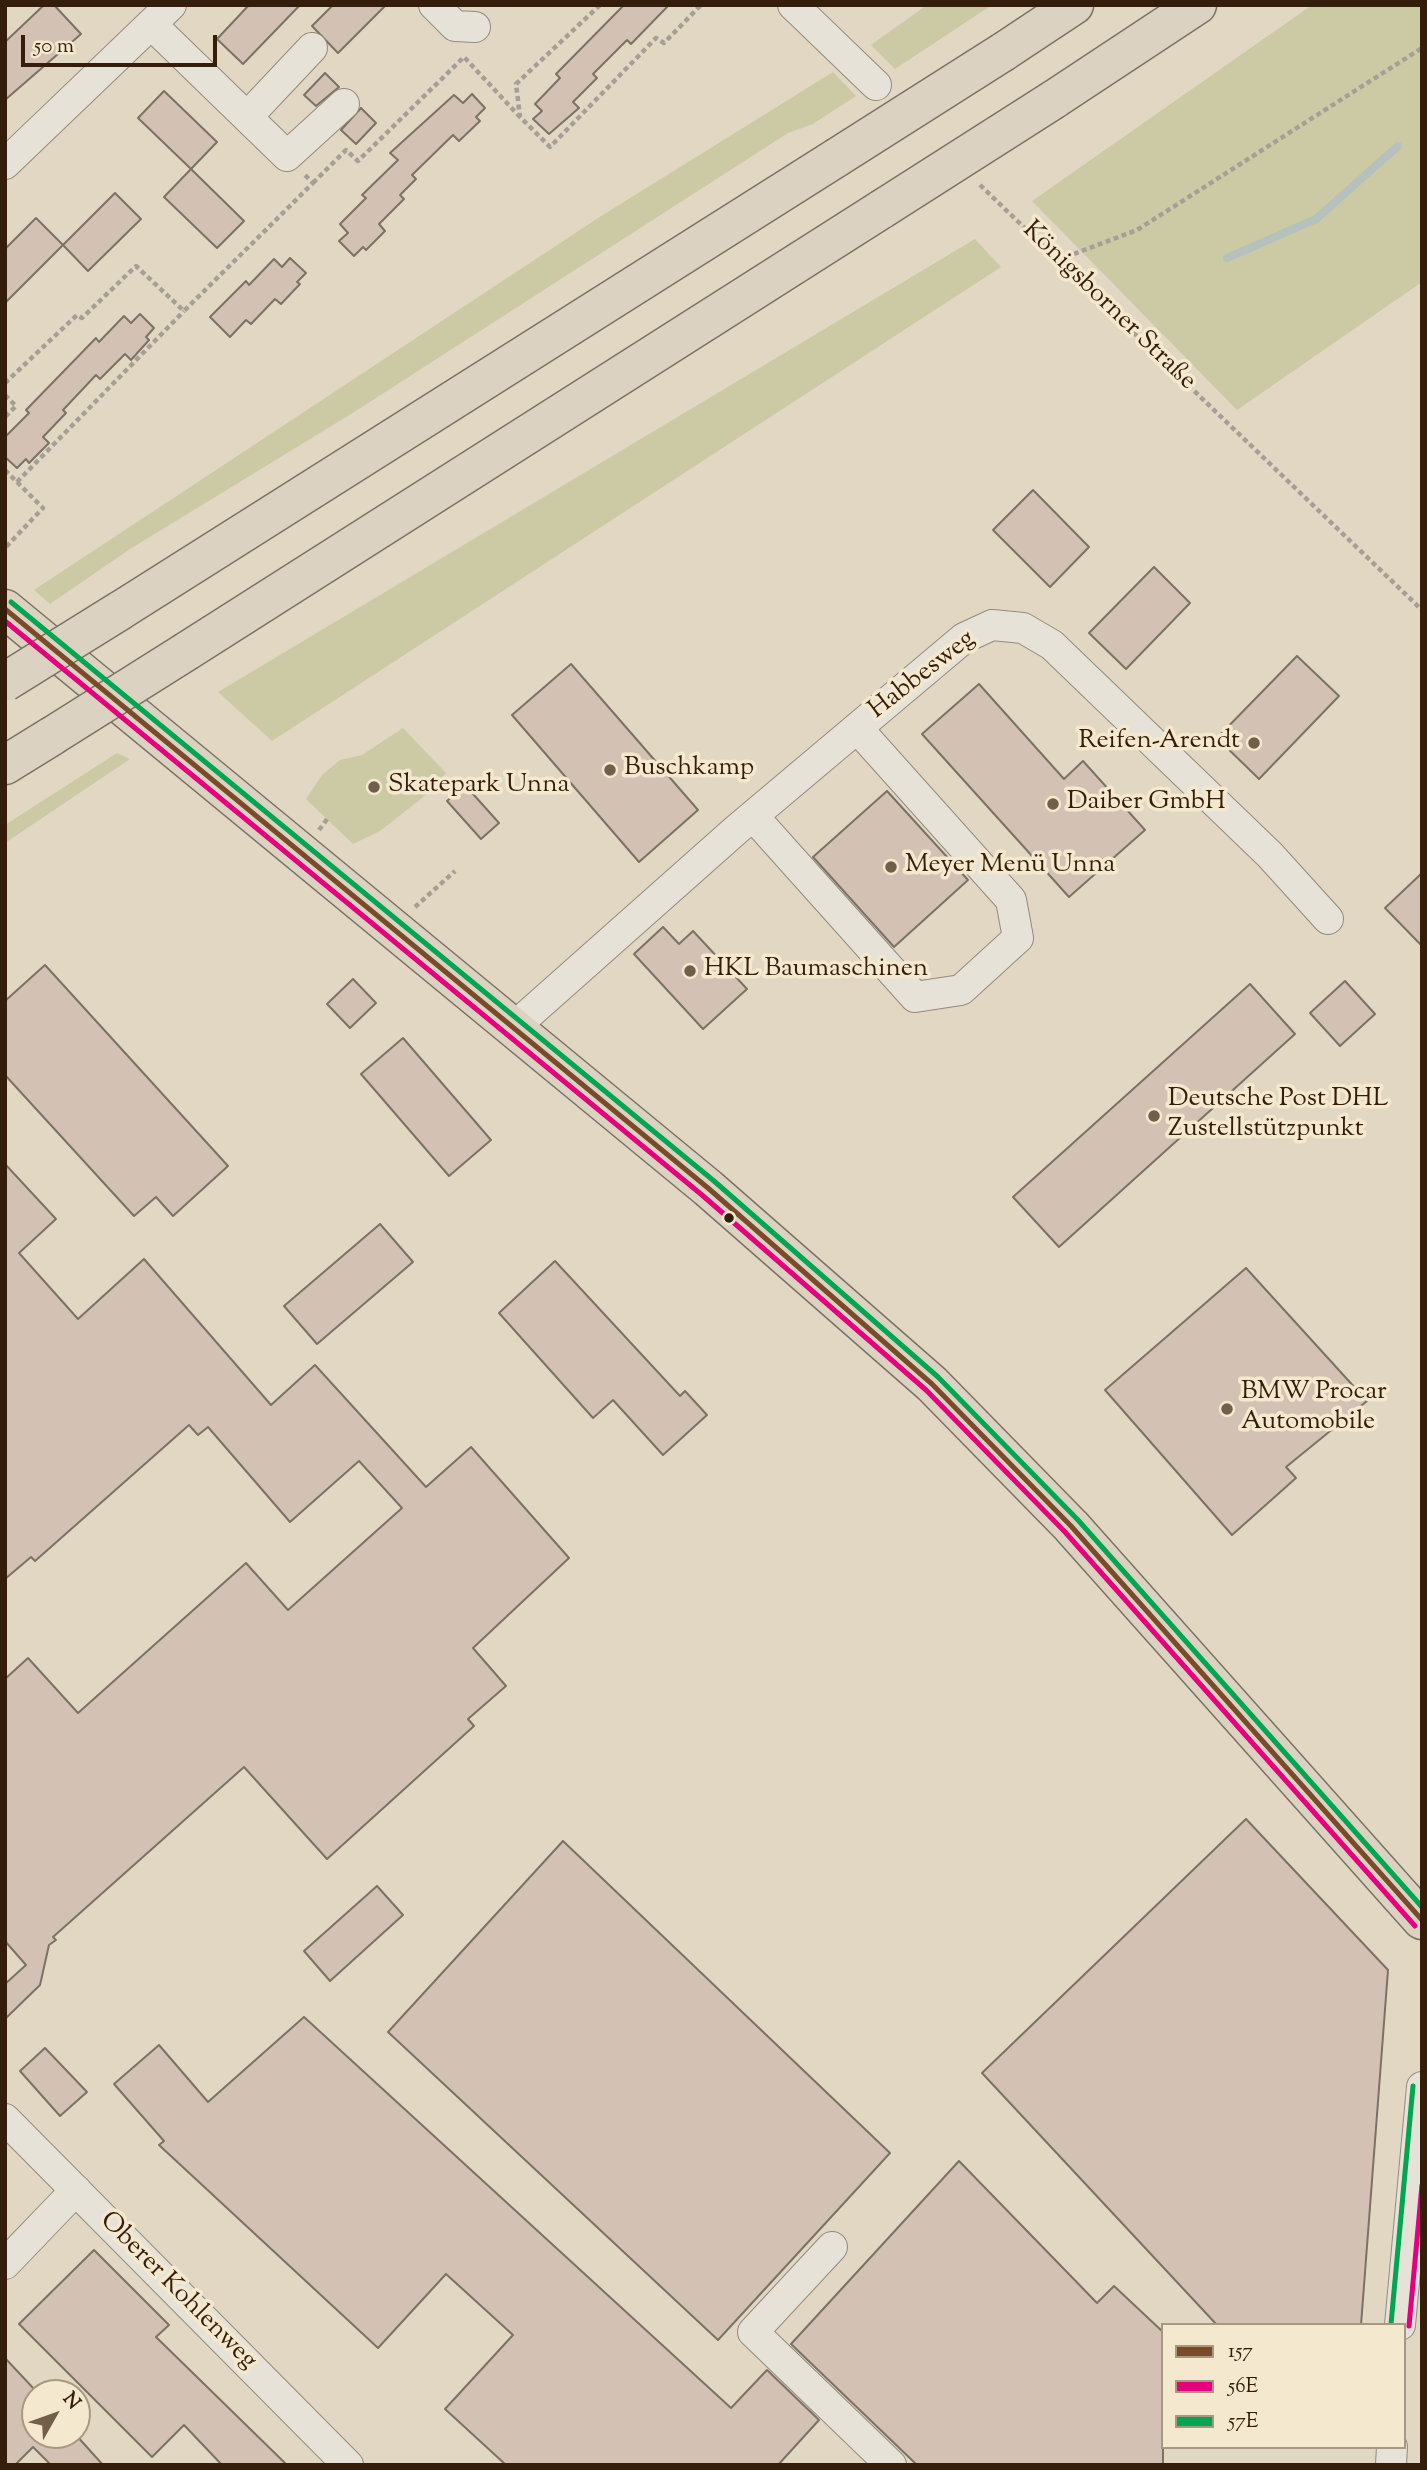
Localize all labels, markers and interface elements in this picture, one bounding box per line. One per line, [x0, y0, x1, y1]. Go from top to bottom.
scale bar [24, 21, 220, 65]
text: 50 m [34, 32, 74, 62]
street label: Königsborner Straße [1015, 216, 1201, 398]
street label: Habbesweg [864, 625, 982, 727]
place label: Reifen-Arendt [1078, 727, 1240, 759]
marker: Reifen-Arendt [1246, 735, 1262, 751]
place label: Buschkamp [624, 754, 754, 786]
marker: Buschkamp [602, 762, 618, 778]
place label: Skatepark Unna [388, 771, 570, 803]
marker: Skatepark Unna [366, 779, 382, 795]
place label: Daiber GmbH [1067, 788, 1226, 820]
marker: Daiber GmbH [1045, 796, 1061, 812]
place label: Meyer Menü Unna [905, 851, 1115, 883]
marker: Meyer Menü Unna [883, 859, 899, 875]
place label: HKL Baumaschinen [704, 955, 928, 987]
marker: HKL Baumaschinen [682, 963, 698, 979]
place label: Deutsche Post DHL Zustellstützpunkt [1168, 1085, 1388, 1146]
marker: Deutsche Post DHL Zustellstützpunkt [1146, 1108, 1162, 1124]
unlabelled marker [722, 1211, 736, 1225]
place label: BMW Procar Automobile [1241, 1378, 1387, 1440]
marker: BMW Procar Automobile [1219, 1401, 1235, 1417]
street label: Oberer Kohlenweg [92, 2207, 262, 2377]
legend [1161, 2323, 1406, 2449]
text: 157 [1228, 2337, 1253, 2367]
text: 56E [1228, 2372, 1258, 2402]
north arrow [21, 2379, 91, 2449]
text: N [56, 2387, 86, 2416]
text: 57E [1228, 2407, 1258, 2437]

